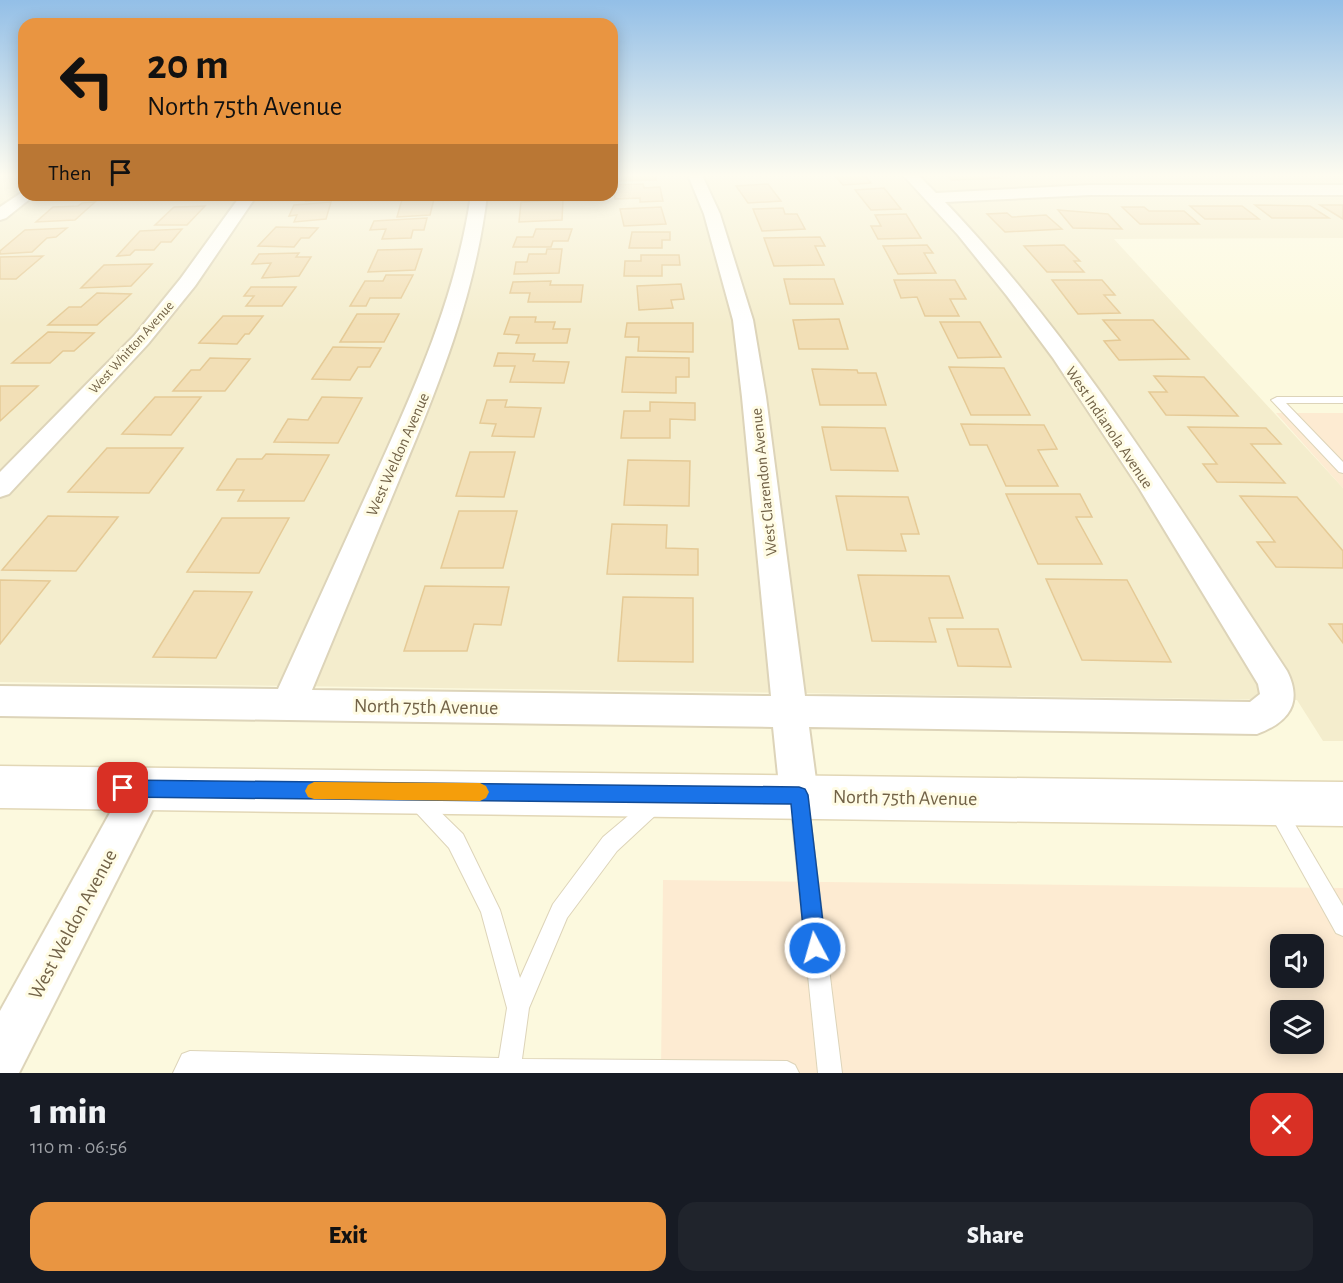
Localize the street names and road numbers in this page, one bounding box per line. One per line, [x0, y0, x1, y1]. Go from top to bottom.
street label: West Whitton Avenue [87, 299, 177, 397]
street label: West Indianola Avenue [1063, 364, 1156, 491]
street label: West Weldon Avenue [364, 390, 432, 518]
street label: West Clarendon Avenue [748, 407, 780, 557]
street label: North 75th Avenue [354, 696, 498, 718]
street label: North 75th Avenue [833, 787, 977, 809]
street label: West Weldon Avenue [25, 846, 121, 1003]

